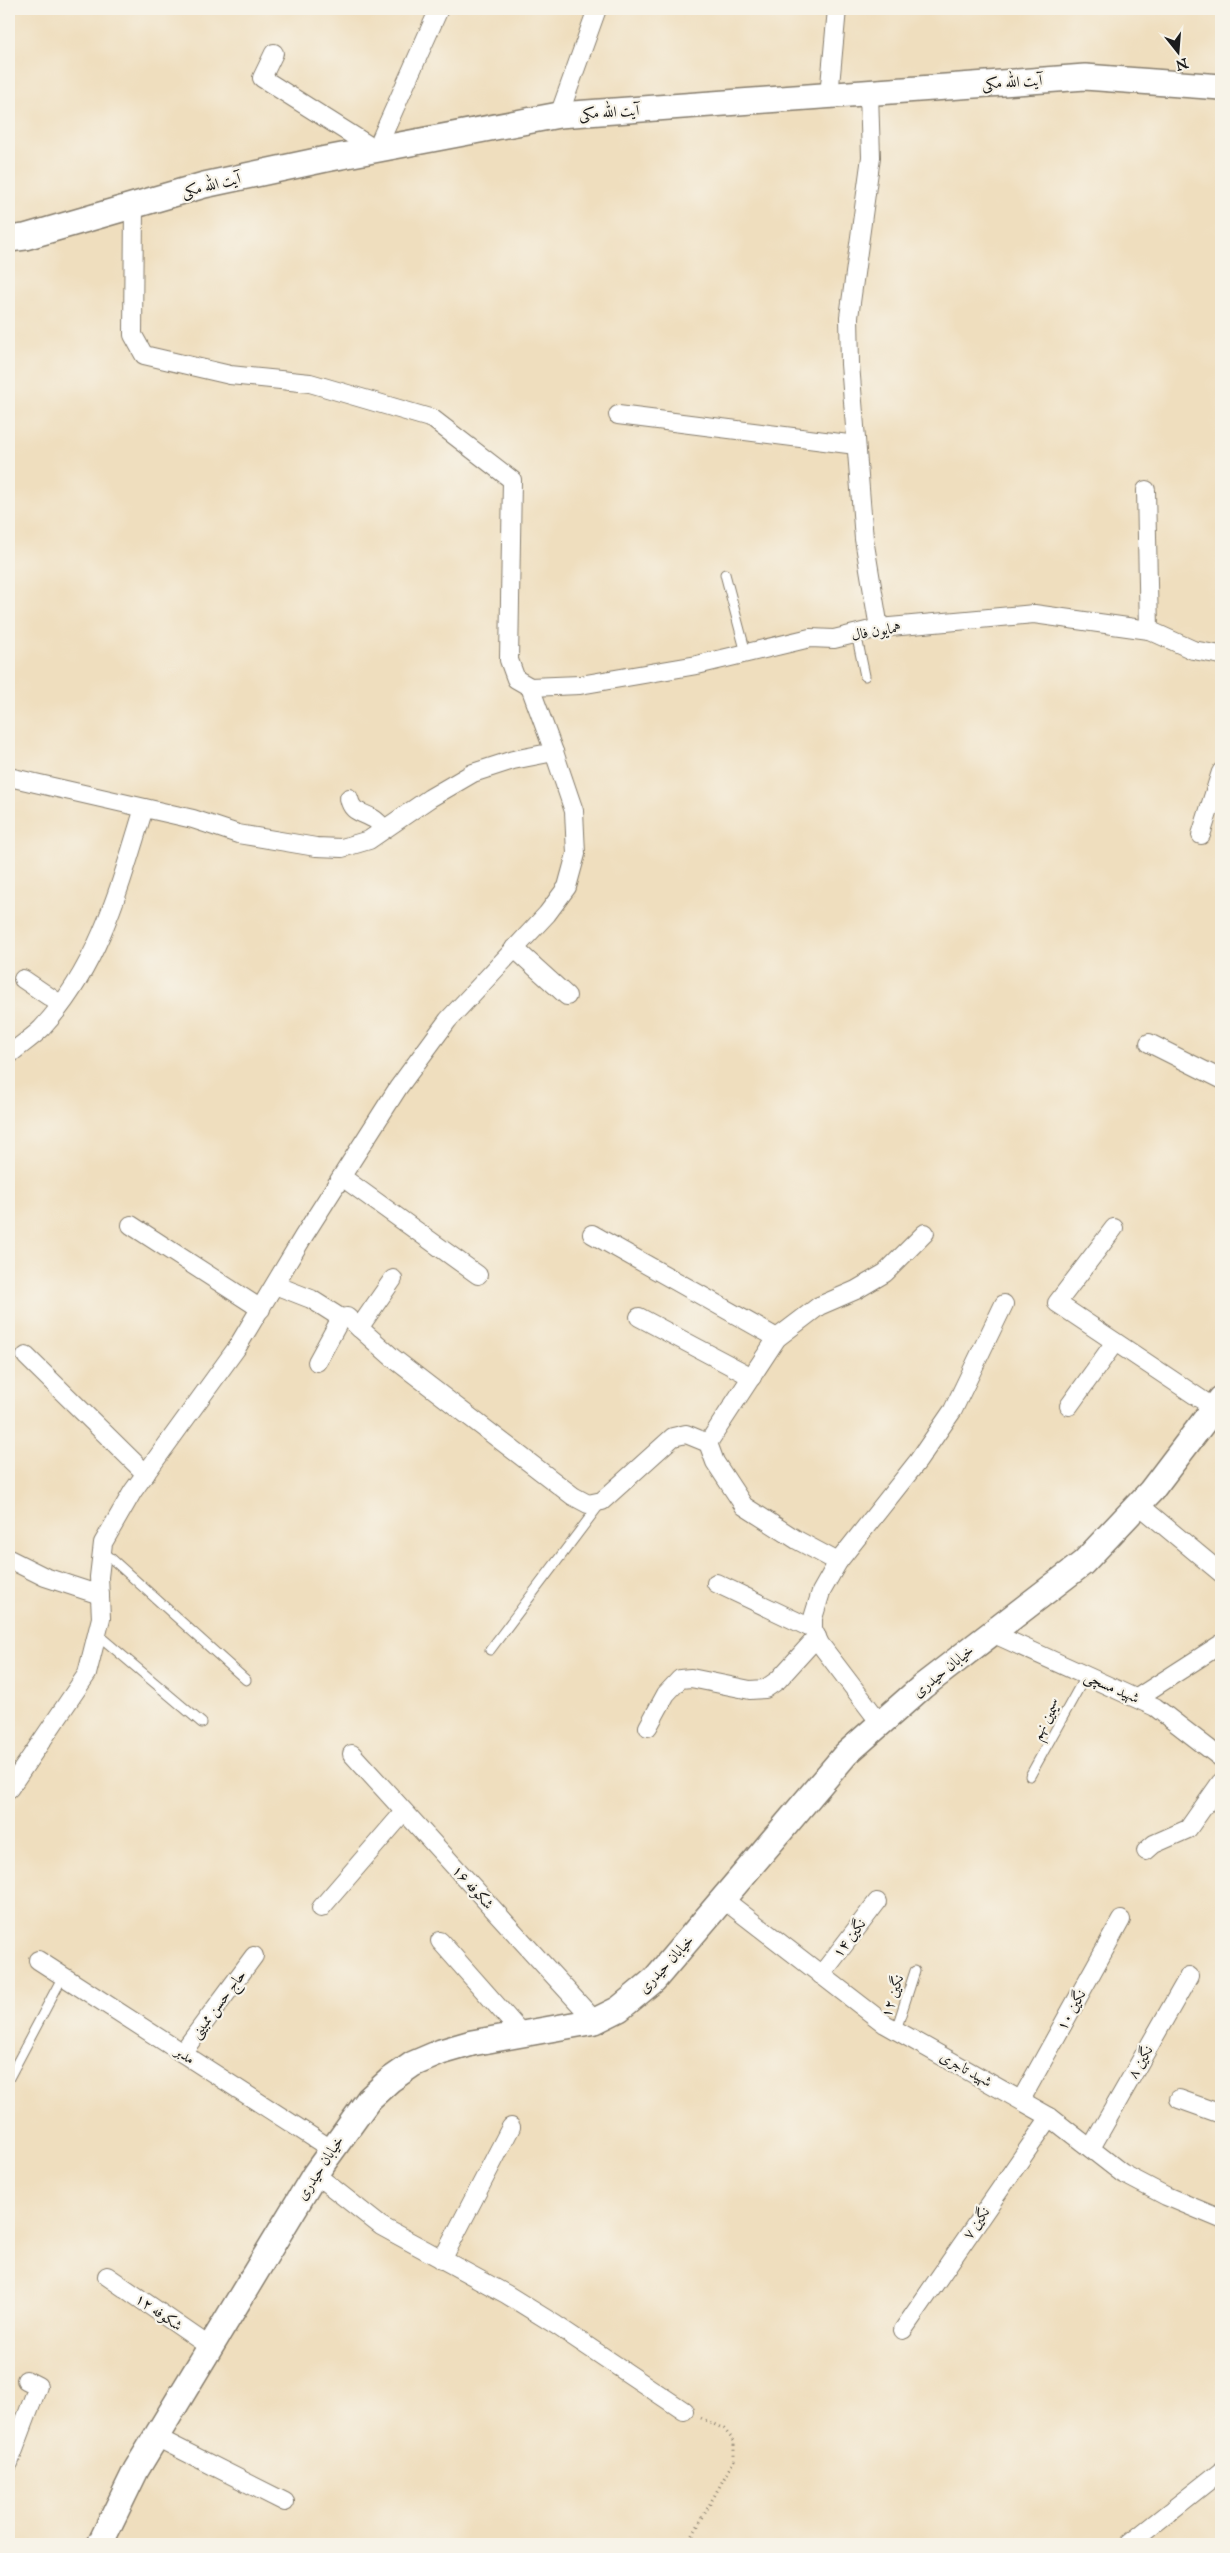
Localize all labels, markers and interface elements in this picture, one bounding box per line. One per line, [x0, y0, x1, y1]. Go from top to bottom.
north arrow [1152, 28, 1202, 78]
text: N [1173, 53, 1191, 74]
street label: آیت الله مکی [981, 68, 1045, 95]
street label: آیت الله مکی [578, 98, 642, 125]
street label: آیت الله مکی [179, 166, 245, 203]
street label: همایون فال [850, 618, 902, 645]
street label: خیابان حیدری [909, 1641, 978, 1702]
street label: شهید مسچی [1081, 1667, 1142, 1709]
street label: سیمین نهم [1027, 1695, 1069, 1745]
street label: شکوفه ۱۶ [448, 1861, 498, 1914]
street label: نگین ۱۴ [828, 1914, 870, 1962]
street label: خیابان حیدری [635, 1931, 698, 1998]
street label: حاج حسن ممبینی [186, 1966, 253, 2044]
street label: نگین ۱۲ [876, 1972, 908, 2020]
street label: نگین ۱۰ [1052, 1986, 1090, 2034]
street label: مدبر [169, 2041, 198, 2069]
street label: نگین ۸ [1123, 2042, 1158, 2082]
street label: شهید تاجری [936, 2047, 995, 2092]
street label: خیابان حیدری [293, 2132, 348, 2204]
street label: نگین ۷ [958, 2203, 994, 2243]
street label: شکوفه ۱۲ [131, 2289, 186, 2336]

